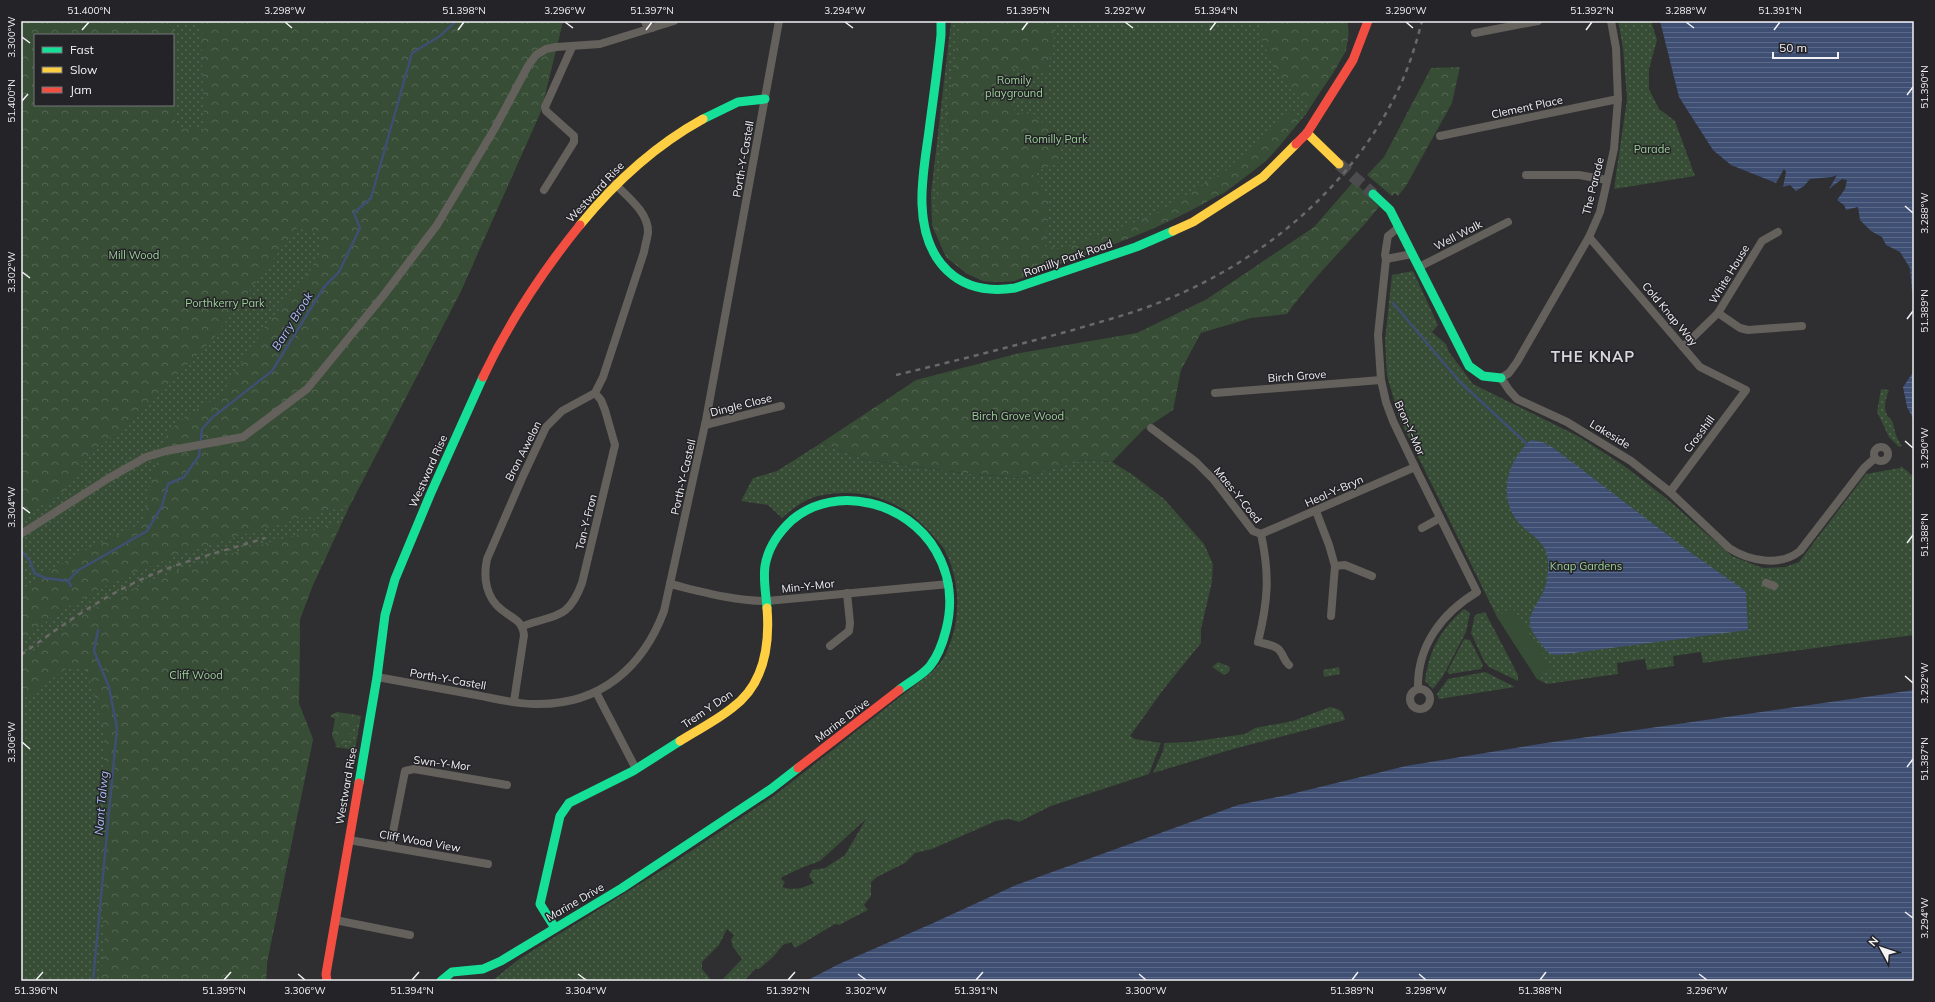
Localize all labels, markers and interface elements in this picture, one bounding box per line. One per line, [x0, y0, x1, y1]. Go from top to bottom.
text: 51.400°N [67, 4, 111, 17]
text: 3.298°W [264, 4, 306, 17]
text: 51.398°N [442, 4, 486, 17]
text: 3.296°W [544, 4, 586, 17]
text: 51.397°N [630, 4, 674, 17]
text: 3.294°W [824, 4, 866, 17]
text: 51.395°N [1006, 4, 1050, 17]
text: 3.292°W [1104, 4, 1146, 17]
text: 51.394°N [1194, 4, 1238, 17]
text: 3.290°W [1385, 4, 1427, 17]
text: 51.392°N [1570, 4, 1614, 17]
text: 3.288°W [1665, 4, 1707, 17]
text: 51.391°N [1758, 4, 1802, 17]
text: 3.300°W [5, 16, 18, 58]
legend [34, 34, 174, 106]
scale bar [1773, 34, 1838, 60]
text: 50 m [1779, 40, 1807, 55]
text: Fast [70, 42, 94, 57]
text: Slow [70, 62, 98, 77]
text: 51.390°N [1918, 65, 1931, 109]
park label: Romily playground [985, 73, 1043, 100]
text: 51.400°N [5, 79, 18, 123]
text: Jam [70, 82, 92, 97]
street label: Clement Place [1490, 93, 1564, 121]
street label: Porth-Y-Castell [729, 120, 757, 198]
park label: Romilly Park [1024, 132, 1088, 146]
park label: Parade [1634, 142, 1670, 156]
street label: The Parade [1579, 156, 1607, 216]
street label: Westward Rise [563, 159, 627, 225]
text: 3.288°W [1918, 192, 1931, 234]
street label: Well Walk [1432, 217, 1485, 253]
street label: Romilly Park Road [1022, 236, 1114, 280]
street label: White House [1706, 242, 1752, 306]
park label: Mill Wood [109, 248, 159, 262]
text: 3.302°W [5, 251, 18, 293]
street label: Cold Knap Way [1639, 279, 1701, 349]
water label: Barry Brook [268, 288, 316, 353]
text: 51.389°N [1918, 289, 1931, 333]
park label: Porthkerry Park [185, 296, 265, 310]
district label: THE KNAP [1551, 347, 1635, 366]
street label: Birch Grove [1267, 367, 1327, 385]
street label: Dingle Close [709, 391, 773, 419]
street label: Bron-Y-Mor [1392, 398, 1428, 458]
park label: Birch Grove Wood [972, 409, 1064, 423]
street label: Crosshill [1680, 413, 1718, 455]
street label: Lakeside [1587, 416, 1633, 452]
street label: Bron Awelon [502, 419, 544, 483]
text: 3.290°W [1918, 427, 1931, 469]
street label: Westward Rise [406, 433, 450, 509]
street label: Porth-Y-Castell [668, 438, 698, 516]
street label: Maes-Y-Coed [1211, 464, 1265, 526]
street label: Heol-Y-Bryn [1303, 472, 1365, 510]
text: 3.304°W [5, 486, 18, 528]
street label: Tan-Y-Fron [572, 493, 600, 551]
text: 51.388°N [1918, 513, 1931, 557]
park label: Knap Gardens [1550, 559, 1622, 573]
street label: Min-Y-Mor [781, 576, 835, 596]
text: 3.292°W [1918, 662, 1931, 704]
street label: Porth-Y-Castell [409, 665, 487, 693]
park label: Cliff Wood [169, 668, 223, 682]
street label: Trem Y Don [679, 687, 735, 731]
street label: Marine Drive [812, 695, 872, 745]
text: 3.306°W [5, 721, 18, 763]
text: 51.387°N [1918, 737, 1931, 781]
street label: Westward Rise [332, 746, 360, 826]
street label: Swn-Y-Mor [413, 753, 471, 773]
water label: Nant Talwg [91, 770, 111, 836]
street label: Cliff Wood View [378, 827, 462, 855]
street label: Marine Drive [544, 880, 606, 924]
text: 3.294°W [1918, 897, 1931, 939]
north arrow [1861, 928, 1901, 968]
text: N [1865, 934, 1881, 949]
text: 51.396°N [14, 984, 58, 997]
text: 51.395°N [202, 984, 246, 997]
text: 3.306°W [284, 984, 326, 997]
text: 51.394°N [390, 984, 434, 997]
text: 3.304°W [565, 984, 607, 997]
text: 51.392°N [766, 984, 810, 997]
text: 3.302°W [845, 984, 887, 997]
text: 51.391°N [954, 984, 998, 997]
text: 3.300°W [1125, 984, 1167, 997]
text: 51.389°N [1330, 984, 1374, 997]
text: 3.298°W [1405, 984, 1447, 997]
text: 51.388°N [1518, 984, 1562, 997]
text: 3.296°W [1686, 984, 1728, 997]

